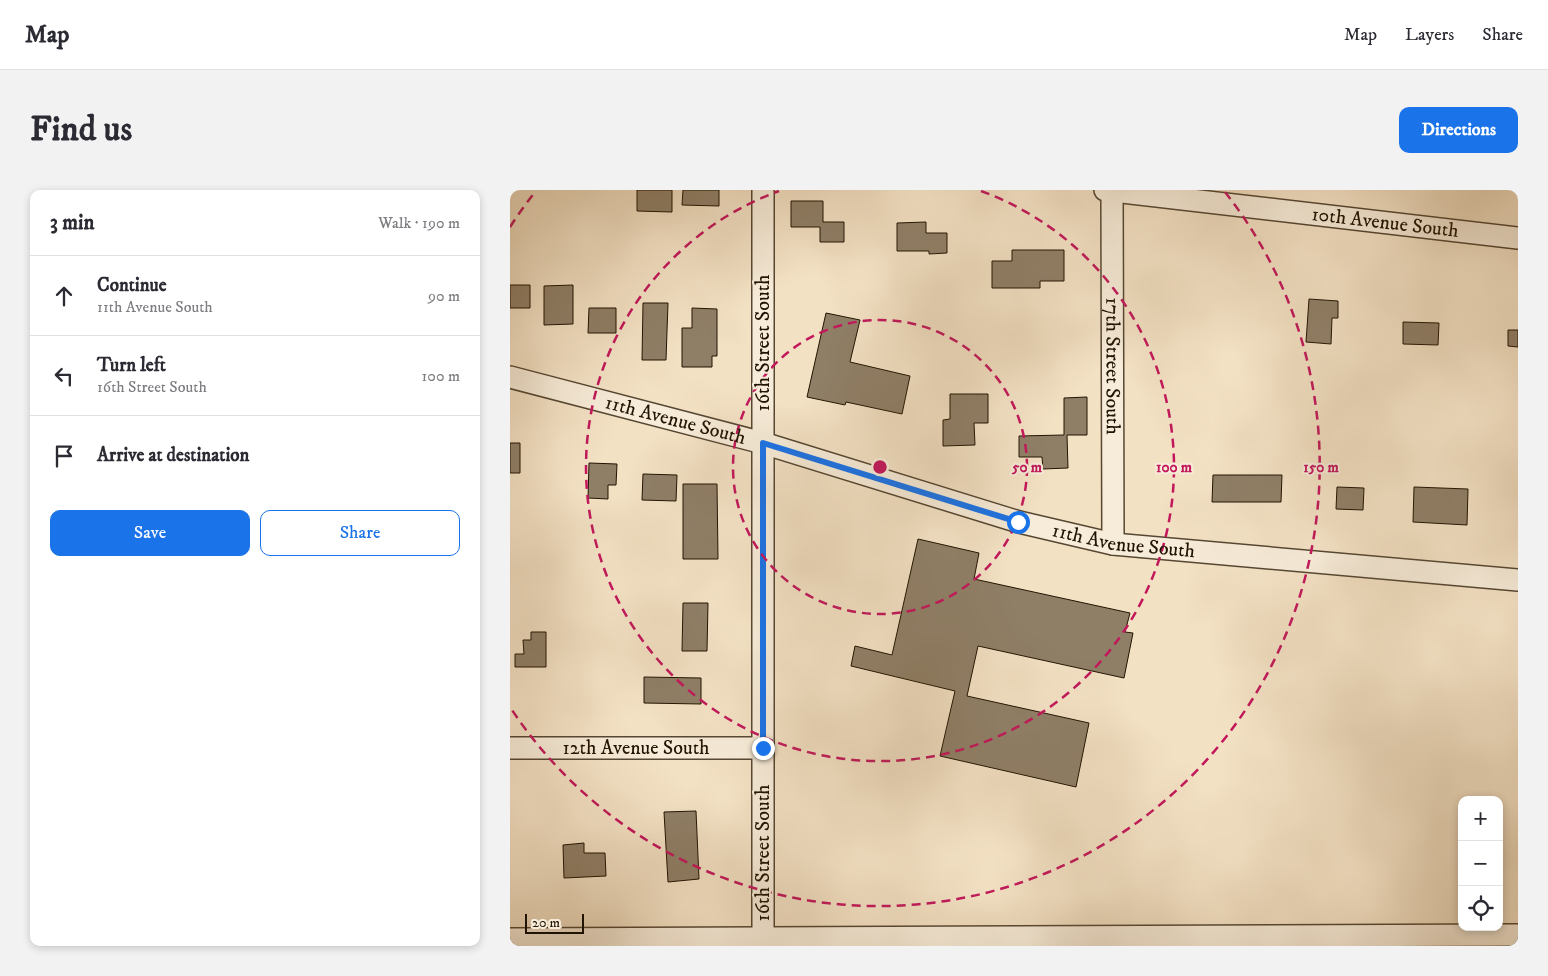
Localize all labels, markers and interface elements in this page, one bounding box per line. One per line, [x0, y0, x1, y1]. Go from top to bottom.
text: Map [25, 20, 69, 50]
text: Map [1344, 24, 1377, 46]
text: Layers [1405, 24, 1454, 46]
text: Share [1482, 24, 1523, 46]
button: Directions [1399, 107, 1518, 153]
text: Find us [30, 108, 132, 152]
street label: 10th Avenue South [1310, 202, 1461, 244]
text: 3 min [50, 210, 95, 236]
text: Walk · 190 m [378, 213, 460, 233]
text: Continue [97, 274, 167, 297]
street label: 16th Street South [751, 274, 776, 412]
icon: ahead [50, 282, 78, 310]
text: 90 m [428, 286, 460, 306]
text: 11th Avenue South [97, 297, 213, 317]
street label: 17th Street South [1100, 297, 1125, 435]
text: Turn left [97, 354, 166, 377]
icon: left [50, 362, 78, 390]
text: 100 m [422, 366, 460, 386]
text: 16th Street South [97, 377, 207, 397]
street label: 11th Avenue South [602, 390, 749, 451]
icon: arrive [50, 442, 78, 470]
text: Arrive at destination [97, 444, 249, 467]
centre of rings [871, 458, 889, 476]
text: 50 m [1011, 458, 1043, 477]
text: 100 m [1156, 458, 1193, 477]
text: 150 m [1303, 458, 1339, 477]
button: Save [50, 510, 250, 556]
button: Share [260, 510, 460, 556]
route start [1007, 511, 1030, 534]
street label: 11th Avenue South [1050, 518, 1197, 564]
street label: 12th Avenue South [562, 736, 710, 761]
route end [752, 737, 775, 760]
street label: 16th Street South [751, 784, 776, 922]
map controls [1458, 796, 1503, 931]
button: + [1458, 796, 1503, 841]
button: − [1458, 841, 1503, 886]
button: locate [1458, 886, 1503, 931]
scale bar [525, 911, 584, 934]
text: 20 m [532, 914, 560, 932]

